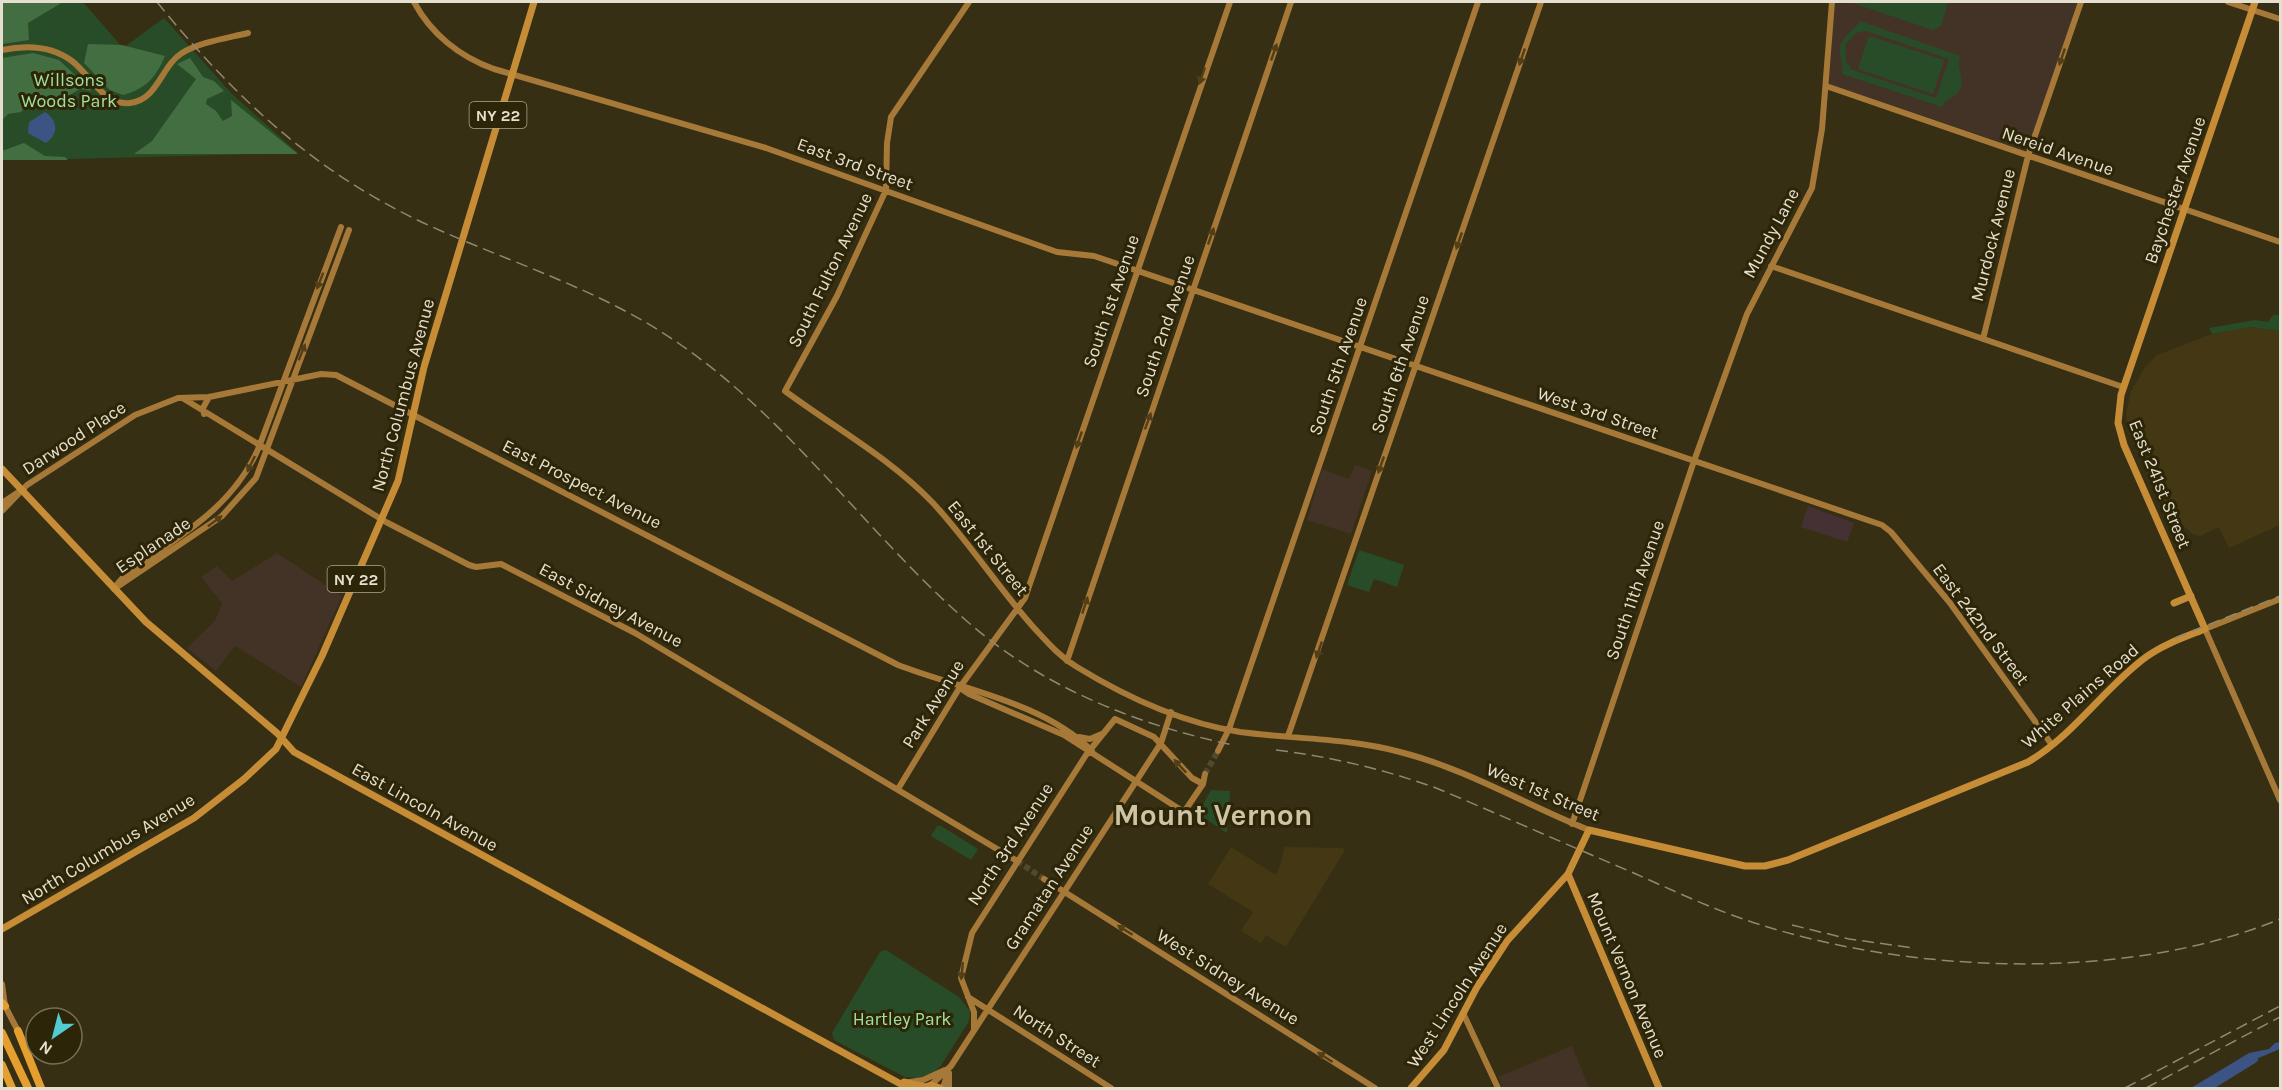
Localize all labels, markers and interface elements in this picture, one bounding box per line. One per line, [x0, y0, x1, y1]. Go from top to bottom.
one-way arrow [1270, 43, 1280, 61]
one-way arrow [1516, 48, 1526, 66]
one-way arrow [2057, 48, 2067, 66]
one-way arrow [1197, 67, 1207, 85]
park label: Willsons Woods Park [21, 69, 117, 112]
road number: NY 22 [470, 102, 526, 128]
street label: Baychester Avenue [2139, 113, 2211, 267]
street label: Nereid Avenue [1999, 122, 2117, 180]
street label: East 3rd Street [794, 133, 916, 195]
street label: Murdock Avenue [1966, 166, 2020, 304]
street label: Mundy Lane [1738, 184, 1804, 282]
street label: South Fulton Avenue [783, 189, 877, 351]
one-way arrow [1207, 227, 1216, 245]
street label: South 1st Avenue [1078, 232, 1144, 370]
one-way arrow [1454, 233, 1463, 251]
street label: South 2nd Avenue [1130, 252, 1200, 400]
one-way arrow [315, 273, 325, 291]
street label: South 6th Avenue [1366, 292, 1434, 436]
street label: South 5th Avenue [1304, 294, 1372, 438]
street label: North Columbus Avenue [367, 296, 439, 494]
one-way arrow [297, 342, 307, 360]
street label: West 3rd Street [1534, 382, 1662, 444]
street label: Darwood Place [18, 396, 130, 480]
one-way arrow [1144, 412, 1153, 430]
street label: East 241st Street [2124, 416, 2196, 552]
one-way arrow [1074, 431, 1084, 449]
street label: East Prospect Avenue [499, 434, 665, 534]
one-way arrow [247, 455, 257, 473]
one-way arrow [1375, 456, 1385, 474]
street label: East 1st Street [943, 496, 1033, 600]
street label: Esplanade [111, 512, 195, 578]
one-way arrow [207, 516, 222, 528]
street label: South 11th Avenue [1601, 517, 1669, 663]
street label: East Sidney Avenue [535, 558, 687, 652]
street label: East 242nd Street [1928, 559, 2034, 689]
road number: NY 22 [328, 566, 385, 592]
one-way arrow [1081, 596, 1090, 614]
street label: White Plains Road [2017, 639, 2143, 753]
one-way arrow [1313, 641, 1323, 659]
street label: Park Avenue [897, 656, 969, 752]
street label: East Lincoln Avenue [348, 758, 502, 856]
one-way arrow [1173, 758, 1187, 773]
street label: West 1st Street [1483, 758, 1603, 826]
street label: North 3rd Avenue [962, 779, 1058, 909]
street label: North Columbus Avenue [17, 788, 199, 910]
district label: Mount Vernon [1113, 797, 1313, 833]
street label: Gramatan Avenue [1000, 820, 1098, 954]
street label: Mount Vernon Avenue [1582, 889, 1672, 1061]
street label: West Lincoln Avenue [1402, 918, 1512, 1072]
one-way arrow [1117, 924, 1134, 935]
street label: West Sidney Avenue [1153, 924, 1303, 1030]
one-way arrow [957, 962, 967, 981]
street label: North Street [1009, 1000, 1105, 1073]
north arrow [24, 1006, 84, 1066]
park label: Hartley Park [853, 1008, 951, 1030]
text: N [36, 1037, 56, 1059]
one-way arrow [1318, 1051, 1334, 1063]

